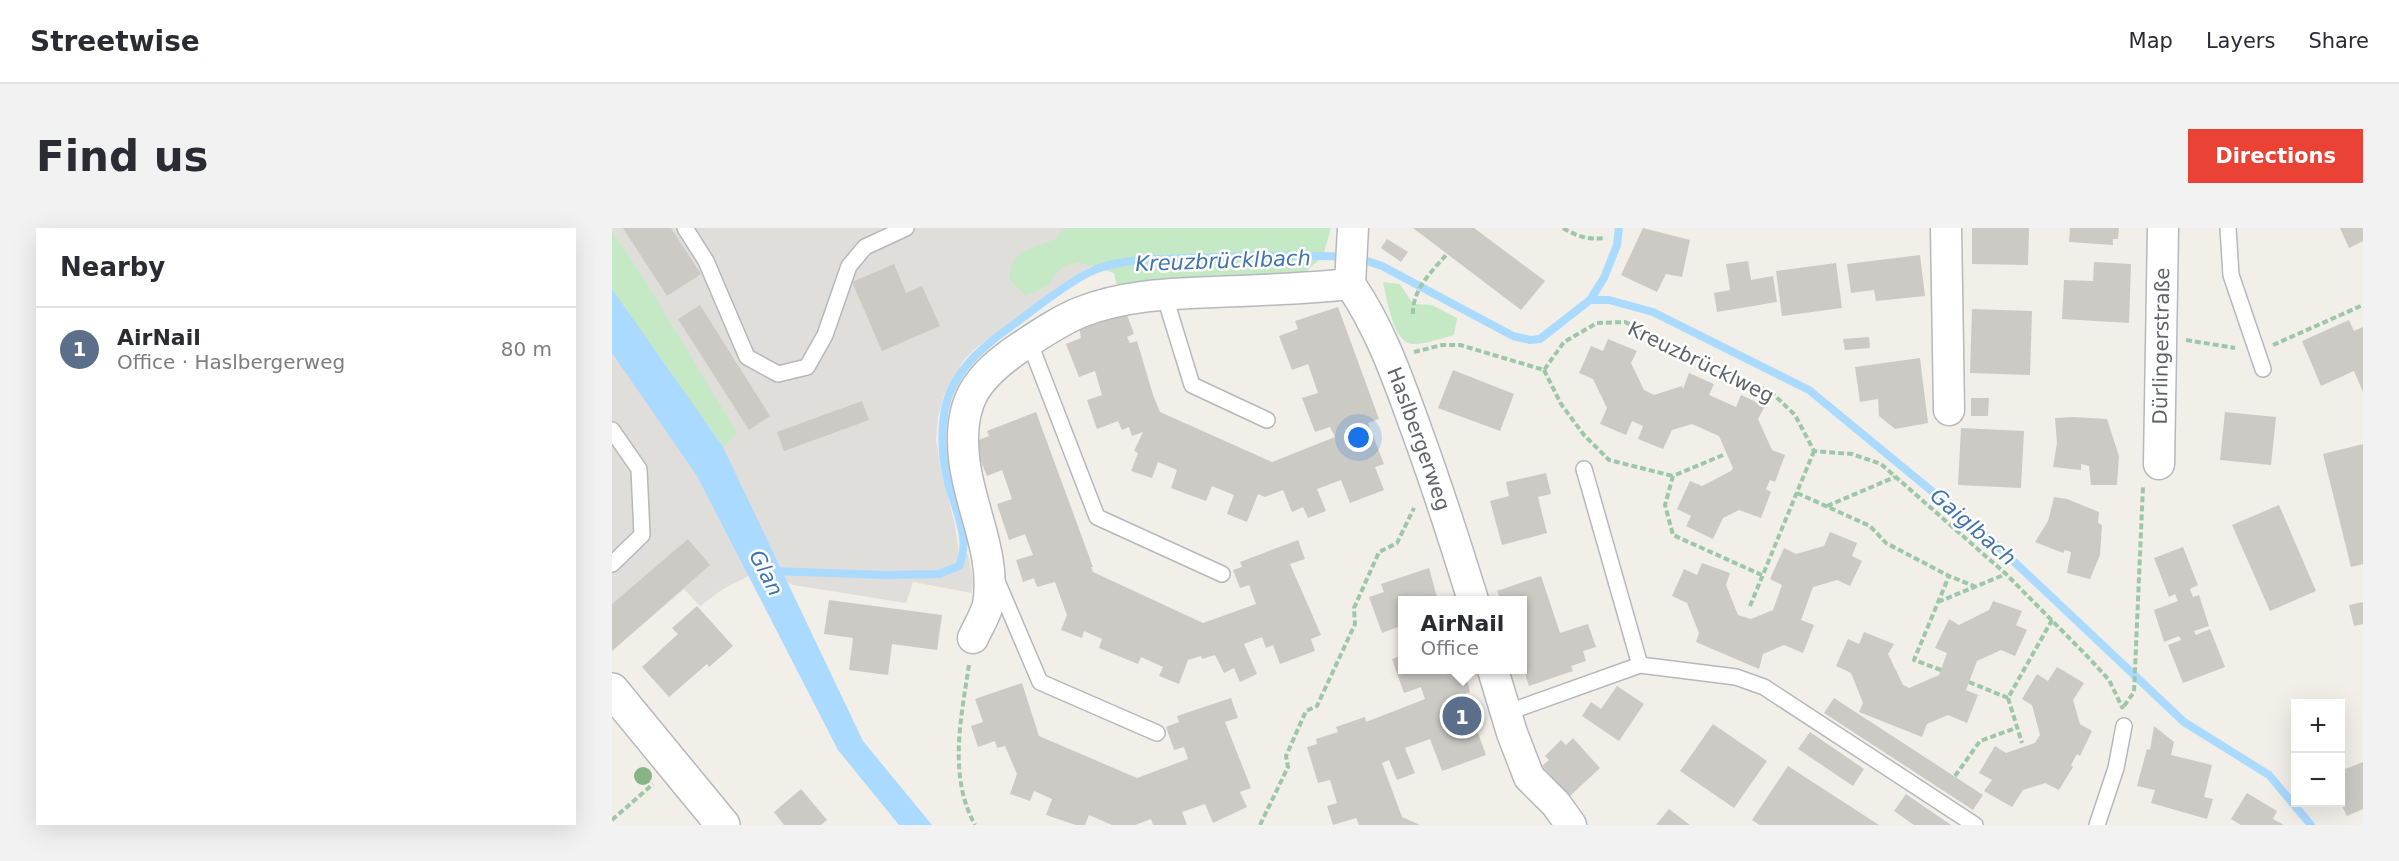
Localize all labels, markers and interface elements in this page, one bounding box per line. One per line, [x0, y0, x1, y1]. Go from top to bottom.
text: Streetwise [30, 25, 200, 58]
text: Map [2129, 29, 2173, 53]
text: Layers [2206, 29, 2275, 53]
text: Share [2308, 29, 2369, 53]
button: Directions [2188, 129, 2363, 183]
text: Find us [36, 132, 209, 181]
water label: Kreuzbrücklbach [1135, 246, 1311, 276]
text: Nearby [60, 252, 165, 282]
street label: Dürlingerstraße [2148, 267, 2174, 425]
street label: Kreuzbrücklweg [1624, 316, 1778, 408]
text: AirNail [117, 325, 201, 350]
text: 1 [73, 337, 86, 361]
text: 80 m [501, 337, 552, 361]
text: Office · Haslbergerweg [117, 350, 345, 374]
street label: Haslbergerweg [1382, 363, 1456, 514]
your location [1344, 423, 1373, 452]
water label: Gaiglbach [1925, 483, 2021, 571]
water label: Glan [744, 546, 788, 600]
popup [1398, 596, 1527, 674]
text: AirNail [1421, 611, 1504, 636]
text: Office [1421, 636, 1479, 660]
pin: 1 [1442, 694, 1482, 738]
map controls [2291, 699, 2345, 807]
button: + [2291, 699, 2345, 753]
button: − [2291, 753, 2345, 807]

